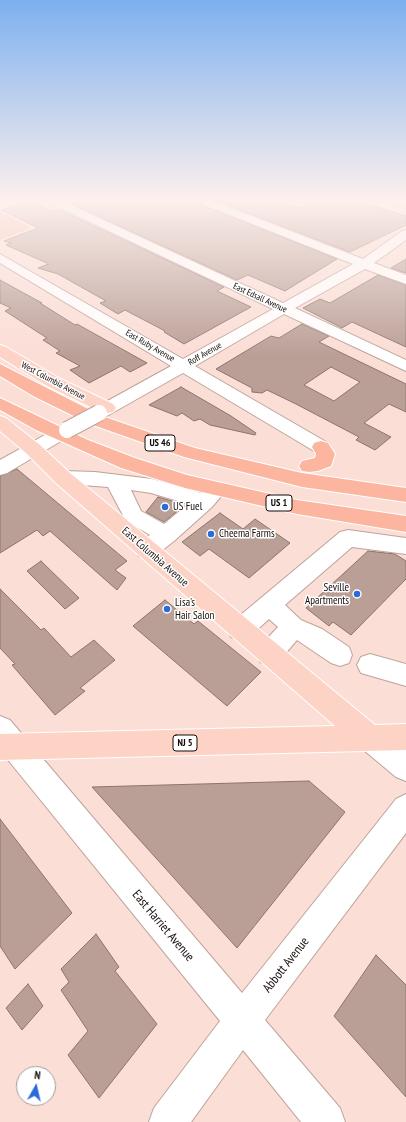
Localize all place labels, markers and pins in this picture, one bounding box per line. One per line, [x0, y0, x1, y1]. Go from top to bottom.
place label: US Fuel [173, 500, 202, 514]
marker: US Fuel [160, 502, 170, 512]
place label: Cheema Farms [219, 527, 275, 541]
marker: Cheema Farms [206, 529, 216, 539]
place label: Seville Apartments [305, 581, 349, 607]
marker: Seville Apartments [352, 589, 362, 599]
place label: Lisa's Hair Salon [175, 596, 214, 622]
marker: Lisa's Hair Salon [162, 604, 172, 614]

